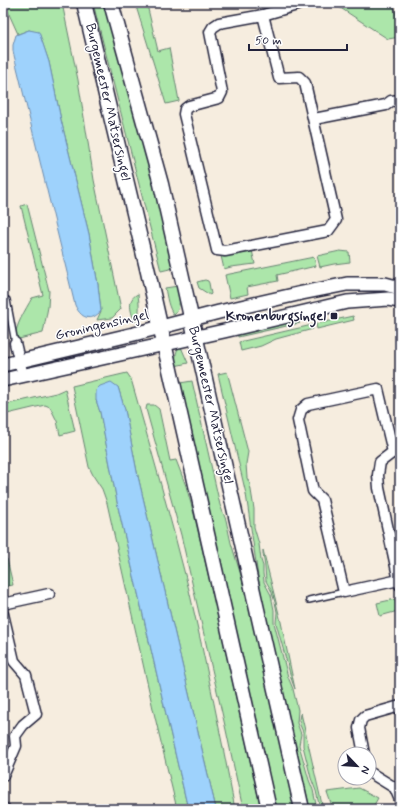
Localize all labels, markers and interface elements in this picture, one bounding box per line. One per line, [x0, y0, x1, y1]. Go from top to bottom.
street label: Burgemeester Matsersingel [79, 22, 135, 183]
scale bar [249, 26, 347, 52]
text: 50 m [255, 33, 282, 49]
street label: Groningensingel [53, 305, 151, 345]
place label: Kronenburgsingel [226, 307, 326, 328]
marker: Kronenburgsingel [329, 311, 339, 321]
street label: Burgemeester Matsersingel [182, 325, 238, 486]
north arrow [337, 746, 377, 786]
text: N [357, 764, 373, 776]

